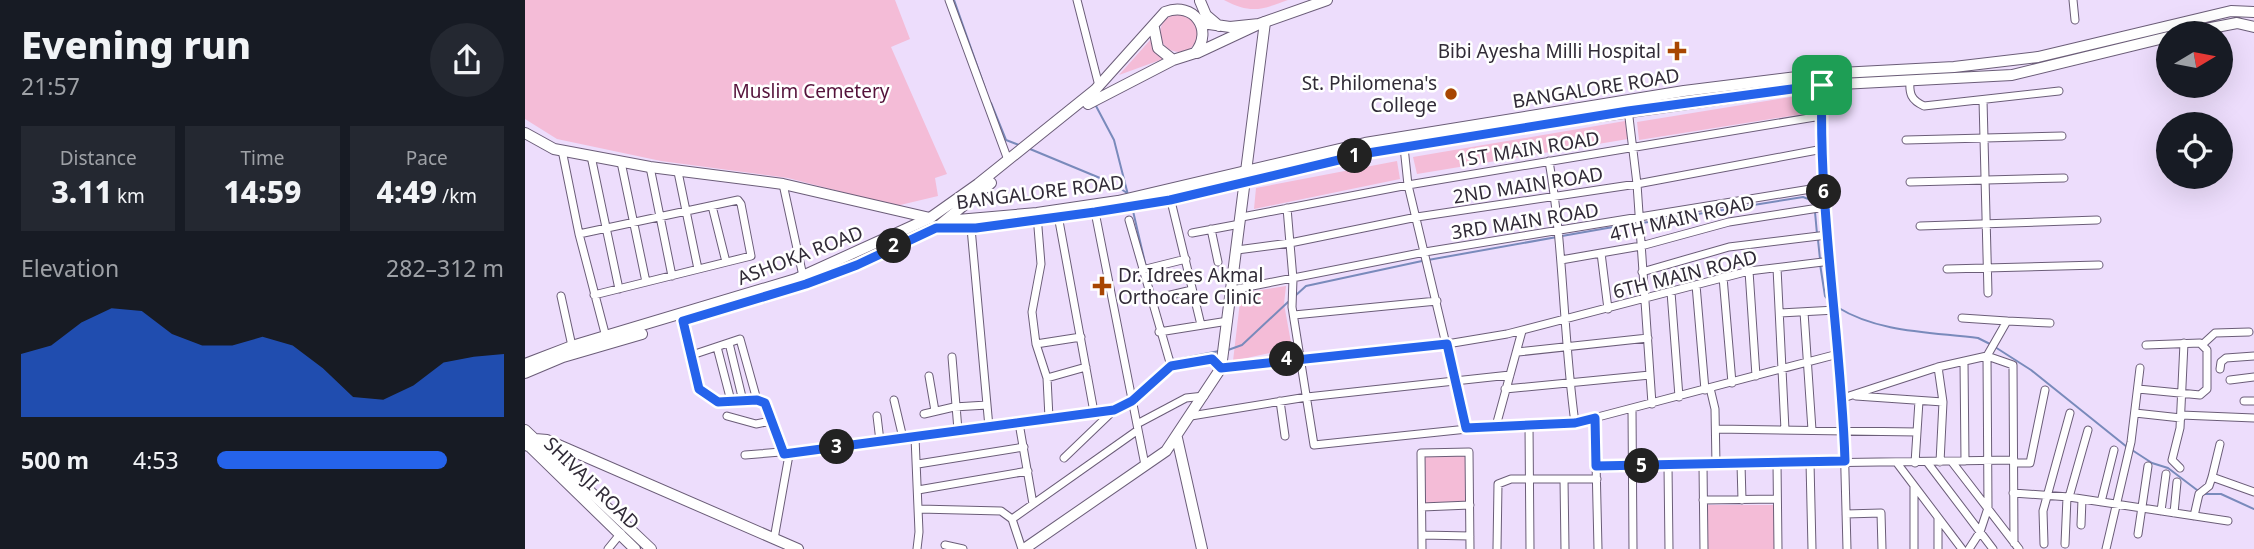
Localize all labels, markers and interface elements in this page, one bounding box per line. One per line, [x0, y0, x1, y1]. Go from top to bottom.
text: Evening run [21, 18, 251, 70]
north arrow [2156, 21, 2233, 98]
map controls [2156, 21, 2233, 189]
button: share [430, 23, 504, 97]
place label: Bibi Ayesha Milli Hospital [1438, 38, 1661, 64]
marker: Bibi Ayesha Milli Hospital [1667, 41, 1687, 61]
pin [1792, 55, 1852, 115]
street label: BANGALORE ROAD [1511, 62, 1681, 114]
icon: arrive [1803, 66, 1841, 104]
text: 21:57 [21, 70, 80, 102]
place label: St. Philomena's College [1302, 70, 1437, 118]
park label: Muslim Cemetery [733, 78, 890, 104]
marker: St. Philomena's College [1443, 86, 1459, 102]
button: locate [2156, 112, 2233, 189]
street label: 1ST MAIN ROAD [1455, 125, 1601, 173]
pin: 1 [1337, 138, 1373, 174]
text: 1 [1349, 142, 1360, 168]
text: Distance [60, 145, 137, 171]
text: Time [241, 145, 284, 171]
text: Pace [406, 145, 448, 171]
street label: 2ND MAIN ROAD [1451, 160, 1605, 210]
street label: BANGALORE ROAD [955, 169, 1125, 215]
text: 3.11 [51, 171, 112, 212]
text: 14:59 [224, 171, 301, 212]
text: 4:49 [377, 171, 437, 212]
pin: 6 [1807, 174, 1841, 210]
text: 6 [1818, 178, 1829, 204]
text: km [112, 183, 145, 209]
text: /km [437, 183, 477, 209]
street label: 4TH MAIN ROAD [1607, 189, 1757, 247]
street label: 3RD MAIN ROAD [1449, 197, 1601, 245]
street label: ASHOKA ROAD [733, 219, 867, 291]
pin: 2 [877, 229, 911, 264]
text: 2 [888, 232, 899, 258]
street label: 6TH MAIN ROAD [1610, 243, 1760, 305]
text: Elevation [21, 252, 119, 284]
text: 282–312 m [386, 252, 504, 284]
place label: Dr. Idrees Akmal Orthocare Clinic [1118, 262, 1263, 310]
marker: Dr. Idrees Akmal Orthocare Clinic [1092, 276, 1112, 296]
pin: 4 [1269, 342, 1305, 376]
text: 4 [1281, 345, 1292, 371]
pin: 3 [819, 430, 855, 464]
street label: SHIVAJI ROAD [539, 431, 645, 535]
text: 3 [831, 433, 842, 459]
text: 500 m [21, 444, 89, 476]
text: 4:53 [133, 444, 179, 476]
pin: 5 [1625, 448, 1659, 484]
text: 5 [1636, 452, 1647, 478]

